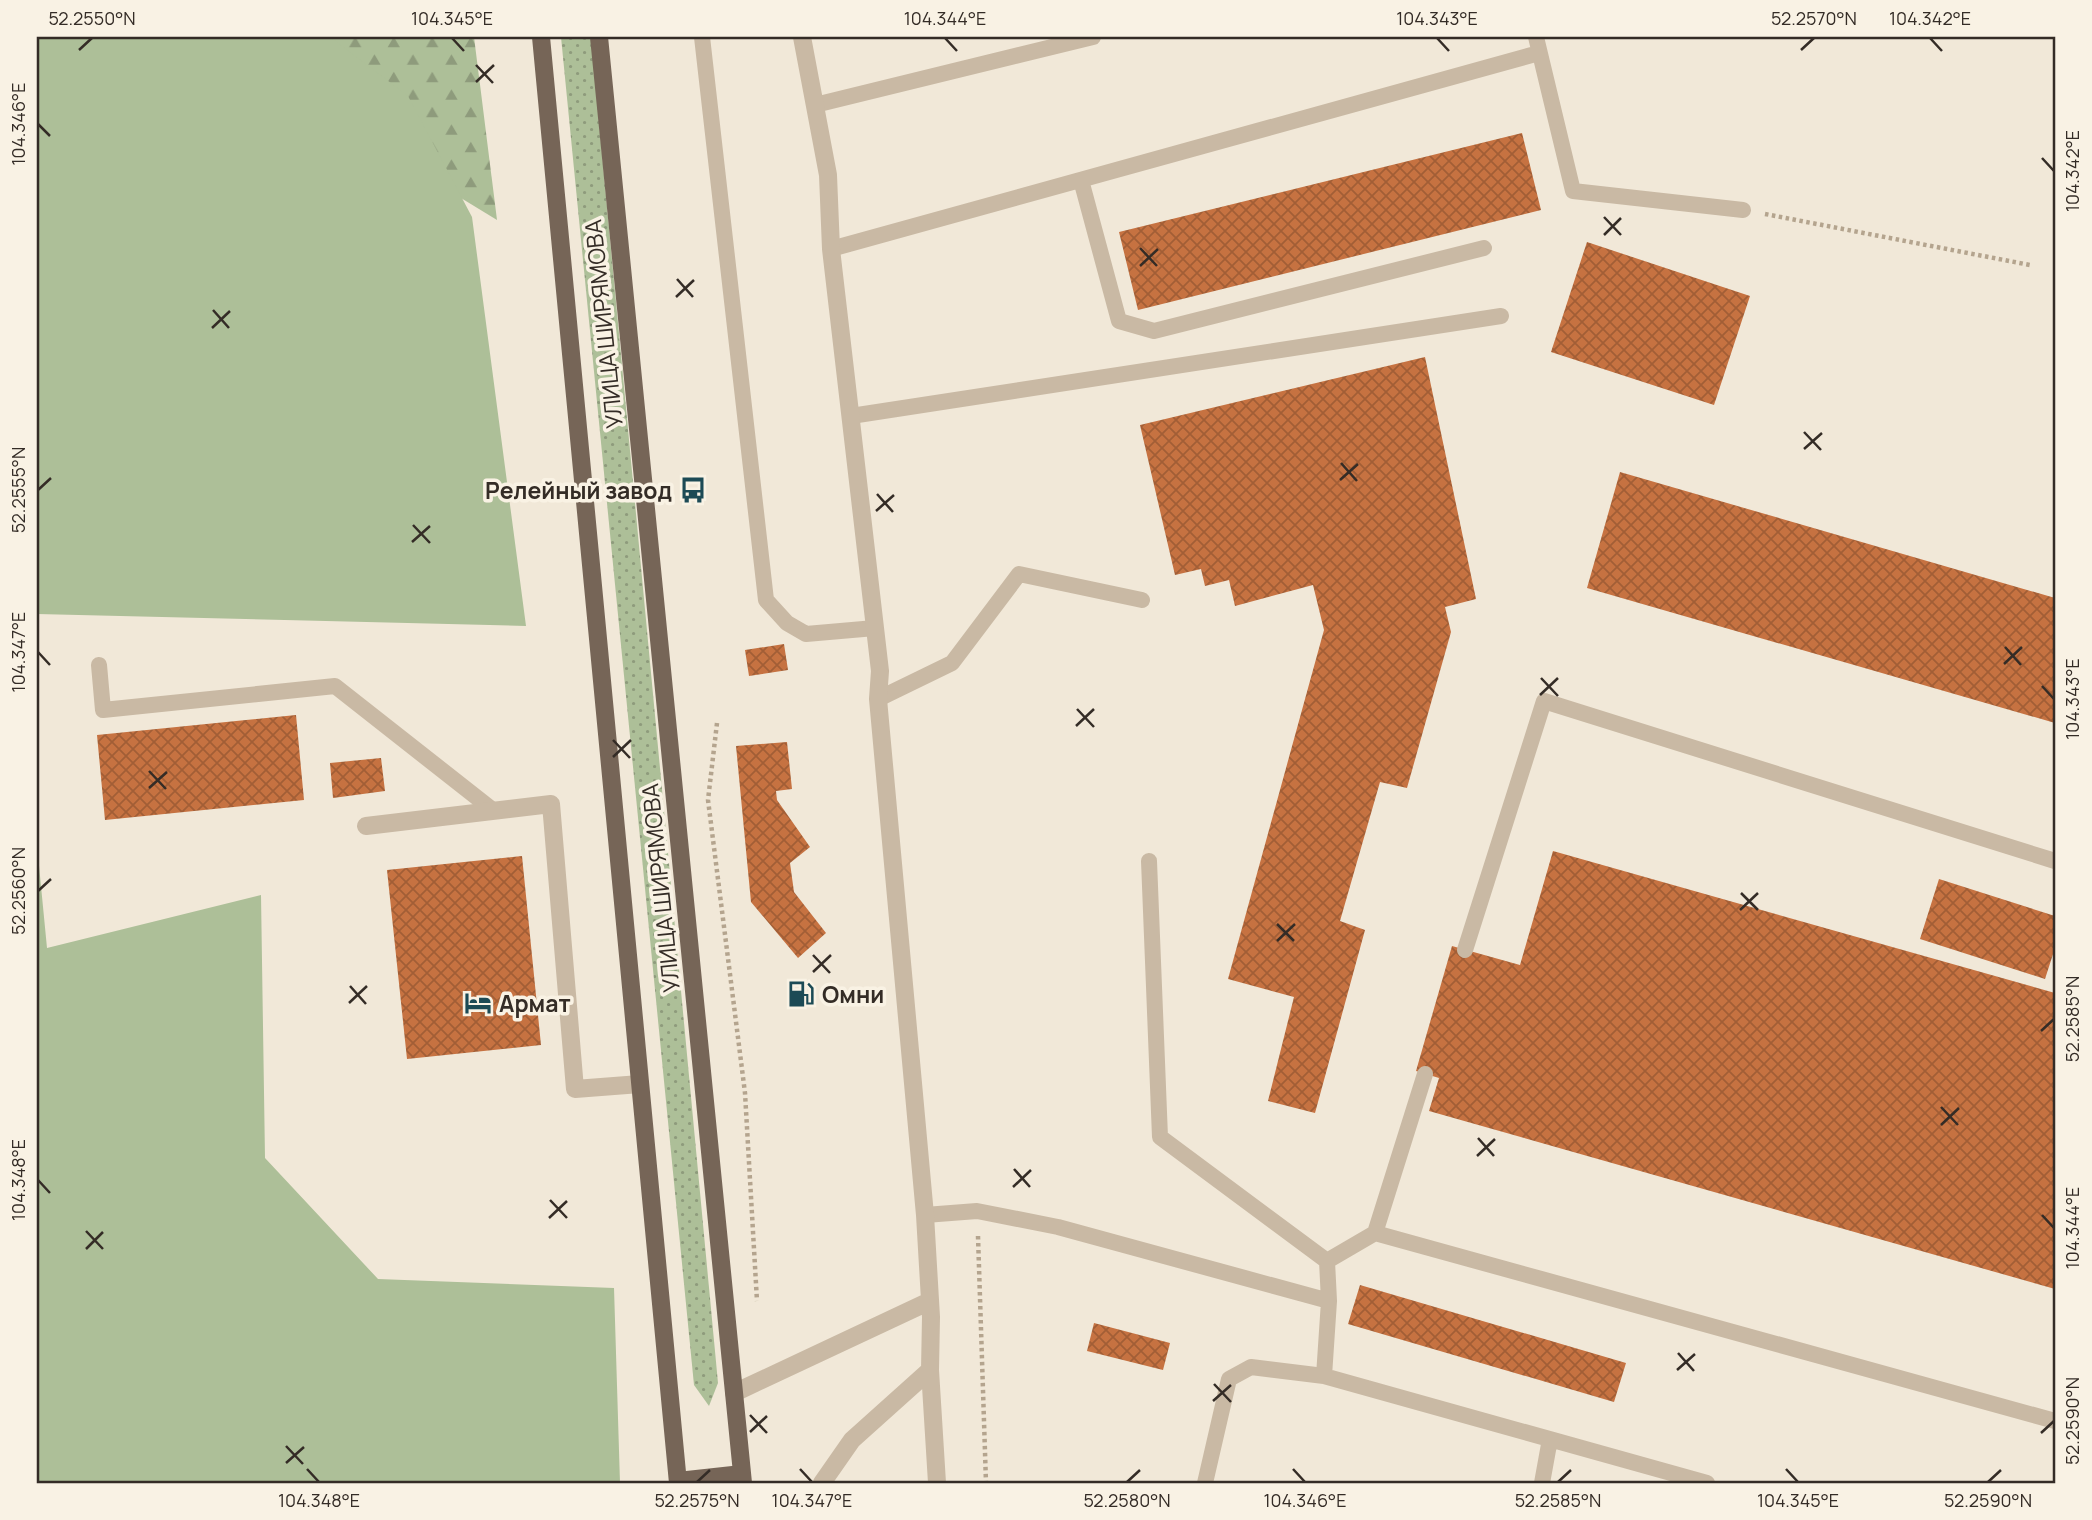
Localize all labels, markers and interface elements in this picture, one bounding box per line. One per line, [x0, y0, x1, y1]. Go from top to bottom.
text: 52.2550°N [48, 6, 136, 30]
text: 104.345°E [411, 6, 493, 30]
text: 104.344°E [904, 6, 986, 30]
text: 104.343°E [1396, 6, 1478, 30]
text: 52.2570°N [1771, 6, 1857, 30]
text: 104.342°E [1889, 6, 1971, 30]
text: 104.346°E [6, 83, 30, 165]
text: 104.342°E [2060, 130, 2084, 212]
street label: УЛИЦА ШИРЯМОВА [576, 218, 630, 430]
text: 52.2555°N [6, 447, 30, 533]
place label: Релейный завод [485, 474, 672, 506]
bus stop icon: Релейный завод [678, 475, 708, 505]
text: 104.347°E [6, 612, 30, 692]
text: 104.343°E [2060, 658, 2084, 740]
street label: УЛИЦА ШИРЯМОВА [633, 782, 687, 994]
text: 52.2560°N [6, 847, 30, 935]
text: 52.2585°N [2060, 976, 2084, 1062]
place label: Омни [822, 978, 884, 1010]
fuel station icon: Омни [786, 979, 816, 1009]
place label: Армат [499, 987, 571, 1019]
hotel icon: Армат [463, 988, 493, 1018]
text: 104.348°E [6, 1139, 30, 1221]
text: 104.344°E [2060, 1187, 2084, 1269]
text: 52.2590°N [2060, 1377, 2084, 1465]
text: 104.348°E [278, 1488, 360, 1512]
text: 52.2575°N [654, 1488, 740, 1512]
text: 104.347°E [772, 1488, 852, 1512]
text: 52.2580°N [1083, 1488, 1171, 1512]
text: 104.346°E [1264, 1488, 1346, 1512]
text: 52.2585°N [1515, 1488, 1601, 1512]
text: 104.345°E [1757, 1488, 1839, 1512]
text: 52.2590°N [1944, 1488, 2032, 1512]

